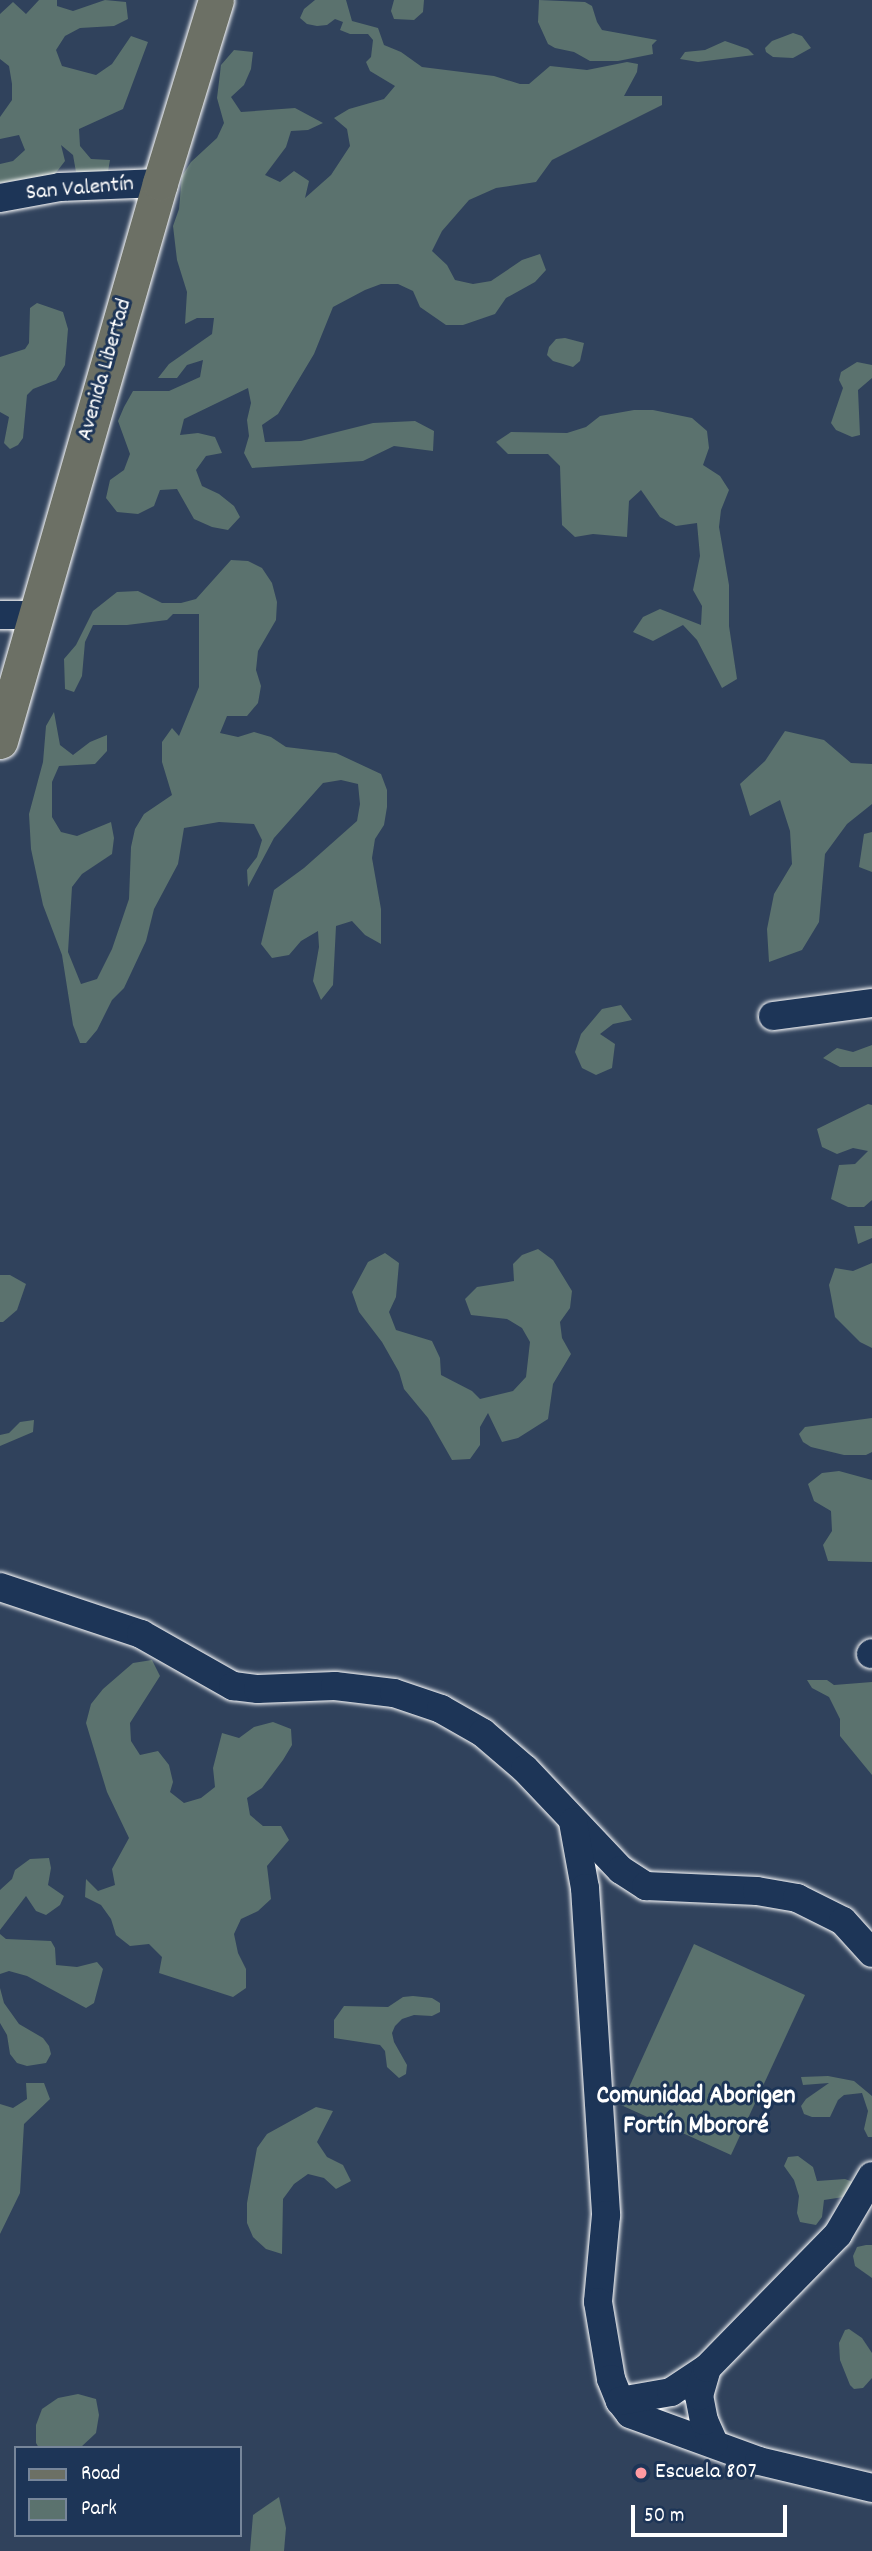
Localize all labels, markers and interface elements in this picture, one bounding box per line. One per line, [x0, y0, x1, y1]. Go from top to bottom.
street label: San Valentín [25, 172, 135, 208]
street label: Avenida Libertad [73, 296, 139, 444]
district label: Comunidad Aborigen Fortín Mbororé [596, 2081, 796, 2142]
legend [14, 2446, 242, 2537]
place label: Escuela 807 [655, 2459, 756, 2487]
text: Road [81, 2460, 120, 2490]
marker: Escuela 807 [633, 2465, 649, 2481]
scale bar [634, 2492, 790, 2536]
text: Park [81, 2495, 117, 2525]
text: 50 m [644, 2502, 684, 2532]

